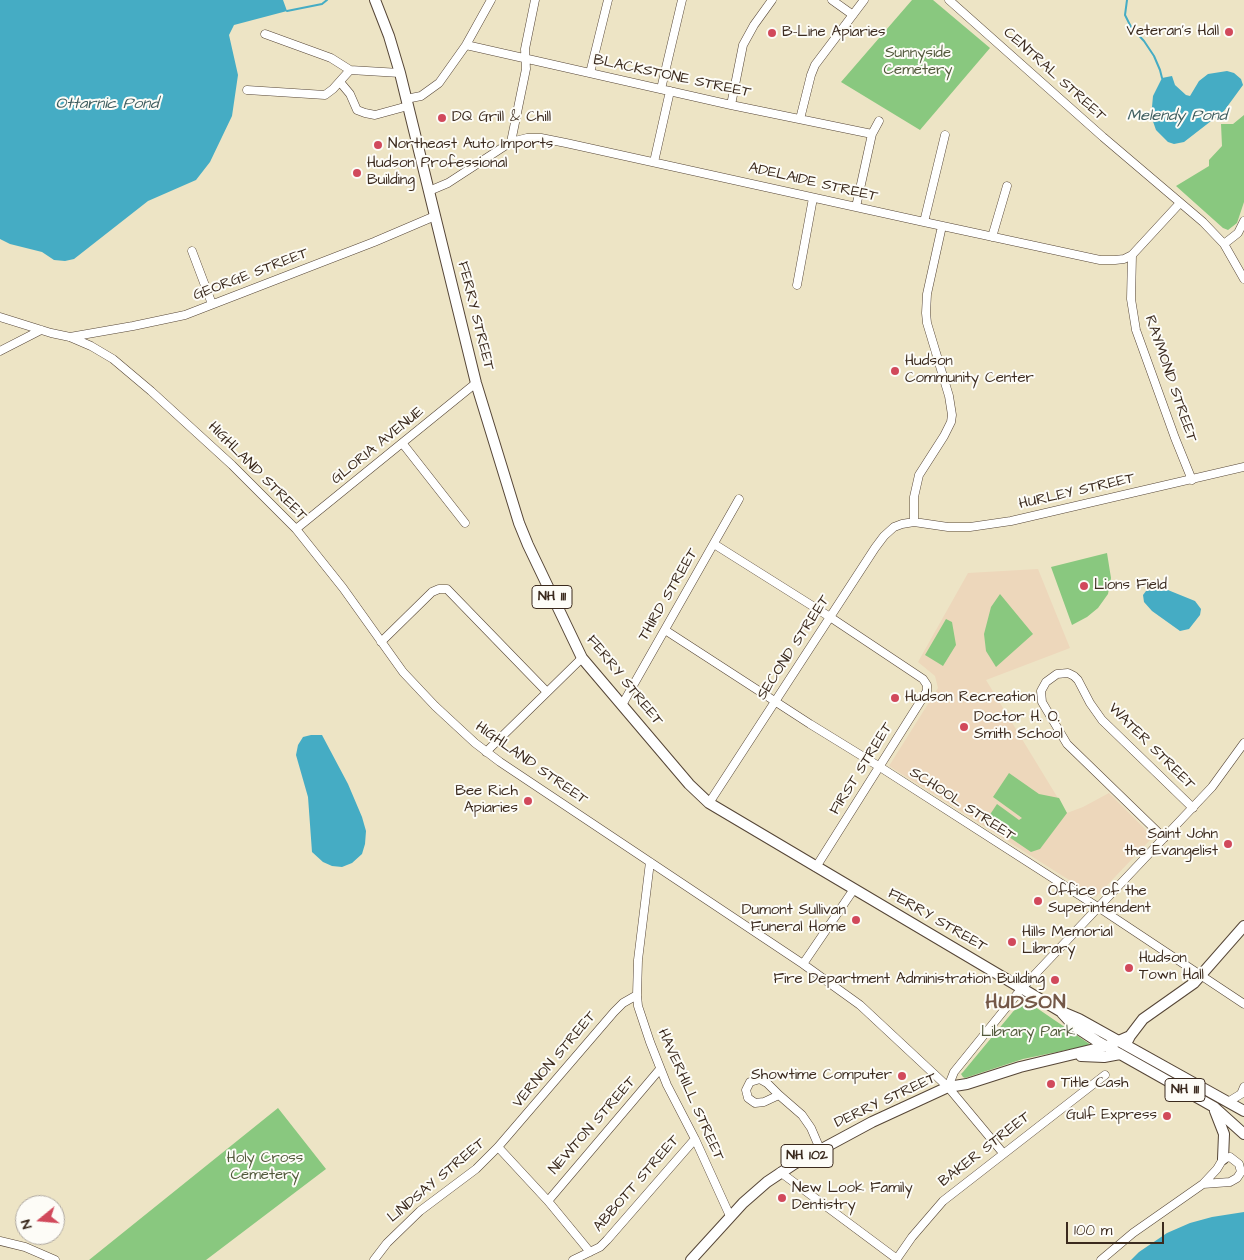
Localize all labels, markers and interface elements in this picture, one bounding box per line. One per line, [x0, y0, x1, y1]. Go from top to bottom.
place label: Veteran's Hall [1126, 23, 1219, 41]
place label: B-Line Apiaries [782, 24, 886, 42]
street label: CENTRAL STREET [999, 24, 1109, 126]
marker: Veteran's Hall [1223, 26, 1235, 38]
marker: B-Line Apiaries [766, 27, 778, 39]
park label: Sunnyside Cemetery [883, 45, 953, 80]
street label: BLACKSTONE STREET [592, 52, 752, 102]
water label: Ottarnic Pond [56, 95, 158, 115]
water label: Melendy Pond [1127, 107, 1227, 127]
place label: DQ Grill & Chill [452, 109, 551, 127]
marker: DQ Grill & Chill [436, 112, 448, 124]
place label: Northeast Auto Imports [388, 136, 553, 154]
marker: Northeast Auto Imports [372, 139, 384, 151]
place label: Hudson Professional Building [367, 155, 507, 190]
street label: ADELAIDE STREET [747, 159, 879, 207]
marker: Hudson Professional Building [351, 167, 363, 179]
street label: GEORGE STREET [191, 245, 311, 305]
street label: FERRY STREET [453, 260, 497, 372]
street label: RAYMOND STREET [1140, 313, 1200, 445]
place label: Hudson Community Center [905, 353, 1034, 388]
marker: Hudson Community Center [889, 365, 901, 377]
street label: GLORIA AVENUE [328, 403, 428, 489]
street label: HIGHLAND STREET [204, 419, 310, 525]
street label: HURLEY STREET [1017, 470, 1137, 514]
street label: THIRD STREET [635, 546, 703, 644]
place label: Lions Field [1094, 577, 1167, 595]
marker: Lions Field [1078, 580, 1090, 592]
road number: NH 111 [532, 586, 572, 608]
street label: SECOND STREET [753, 592, 835, 704]
street label: FERRY STREET [582, 632, 666, 730]
place label: Hudson Recreation [905, 689, 1035, 707]
marker: Hudson Recreation [889, 692, 901, 704]
street label: WATER STREET [1104, 700, 1198, 794]
place label: Doctor H. O. Smith School [974, 709, 1063, 744]
street label: HIGHLAND STREET [471, 719, 591, 809]
street label: FIRST STREET [827, 720, 897, 818]
marker: Doctor H. O. Smith School [958, 721, 970, 733]
street label: SCHOOL STREET [906, 764, 1018, 846]
place label: Bee Rich Apiaries [455, 783, 518, 818]
marker: Bee Rich Apiaries [522, 795, 534, 807]
place label: Saint John the Evangelist [1125, 826, 1218, 861]
marker: Saint John the Evangelist [1222, 838, 1234, 850]
place label: Office of the Superintendent [1048, 883, 1151, 918]
street label: FERRY STREET [884, 885, 990, 957]
marker: Office of the Superintendent [1032, 895, 1044, 907]
place label: Dumont Sullivan Funeral Home [742, 902, 846, 937]
marker: Dumont Sullivan Funeral Home [850, 914, 862, 926]
place label: Hills Memorial Library [1022, 924, 1113, 959]
marker: Hills Memorial Library [1006, 936, 1018, 948]
place label: Hudson Town Hall [1139, 950, 1204, 985]
marker: Hudson Town Hall [1123, 962, 1135, 974]
place label: Fire Department Administration Building [774, 971, 1045, 989]
marker: Fire Department Administration Building [1049, 974, 1061, 986]
district label: HUDSON [985, 992, 1067, 1016]
street label: VERNON STREET [509, 1008, 601, 1112]
park label: Library Park [981, 1024, 1075, 1042]
street label: HAVERHILL STREET [653, 1026, 727, 1164]
place label: Showtime Computer [751, 1067, 892, 1085]
street label: DERRY STREET [832, 1069, 940, 1133]
marker: Showtime Computer [896, 1070, 908, 1082]
street label: NEWTON STREET [546, 1073, 640, 1179]
place label: Title Cash [1061, 1075, 1128, 1093]
marker: Title Cash [1045, 1078, 1057, 1090]
road number: NH 111 [1165, 1078, 1205, 1102]
place label: Gulf Express [1066, 1107, 1157, 1125]
street label: BAKER STREET [935, 1109, 1035, 1191]
marker: Gulf Express [1161, 1110, 1173, 1122]
street label: ABBOTT STREET [590, 1132, 684, 1236]
street label: LINDSAY STREET [385, 1135, 489, 1227]
road number: NH 102 [781, 1144, 833, 1168]
park label: Holy Cross Cemetery [227, 1150, 303, 1185]
place label: New Look Family Dentistry [792, 1180, 913, 1215]
marker: New Look Family Dentistry [776, 1192, 788, 1204]
north arrow [15, 1195, 65, 1245]
scale bar [1069, 1212, 1166, 1244]
text: N [16, 1217, 37, 1231]
text: 100 m [1074, 1220, 1113, 1241]

